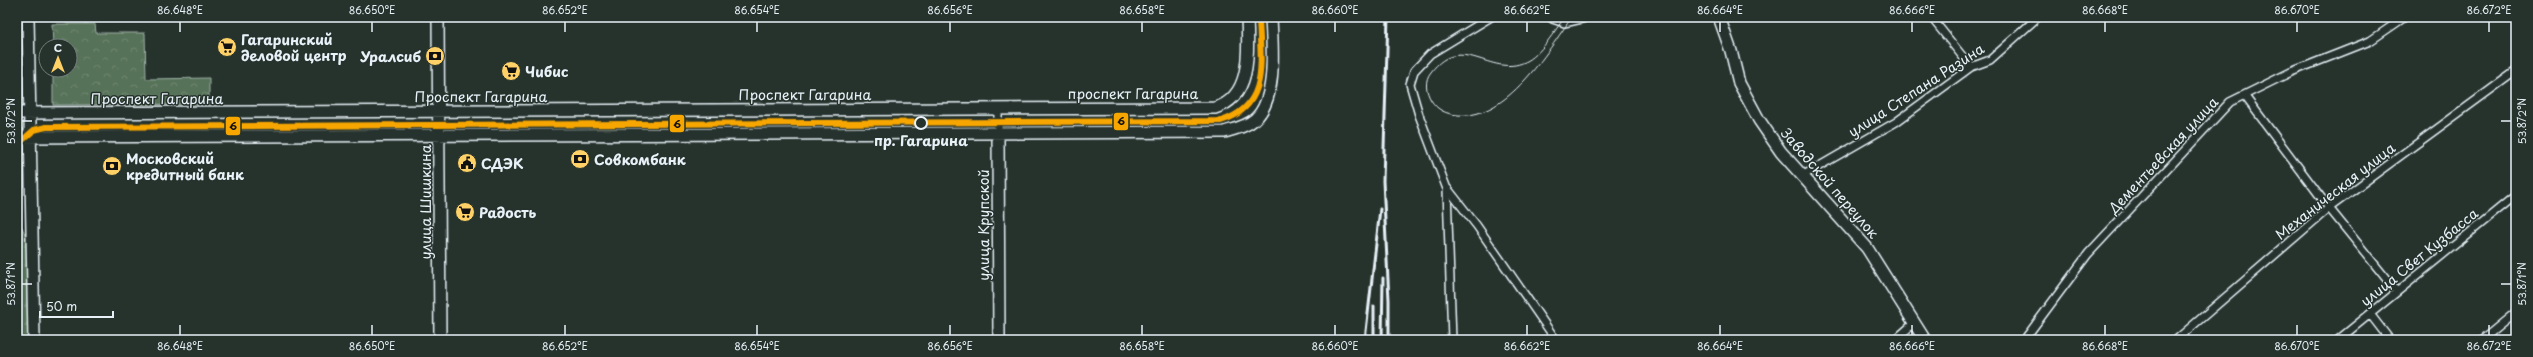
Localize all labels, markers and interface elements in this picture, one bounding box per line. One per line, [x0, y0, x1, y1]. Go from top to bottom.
text: 86.648°E [157, 2, 203, 17]
text: 86.650°E [349, 2, 395, 17]
text: 86.652°E [542, 2, 588, 17]
text: 86.654°E [734, 2, 780, 17]
text: 86.656°E [927, 2, 973, 17]
text: 86.658°E [1119, 2, 1165, 17]
text: 86.660°E [1311, 2, 1359, 17]
text: 86.662°E [1504, 2, 1550, 17]
text: 86.664°E [1697, 2, 1743, 17]
text: 86.666°E [1889, 2, 1935, 17]
text: 86.668°E [2082, 2, 2128, 17]
text: 86.670°E [2274, 2, 2320, 17]
text: 86.672°E [2466, 2, 2512, 17]
place label: Гагаринский деловой центр [241, 29, 347, 66]
supermarket icon: Гагаринский деловой центр [216, 36, 238, 58]
north arrow [38, 38, 78, 78]
street label: улица Степана Разина [1844, 38, 1988, 142]
text: С [54, 39, 62, 56]
bank icon: Уралсиб [424, 45, 446, 67]
place label: Уралсиб [359, 46, 421, 67]
supermarket icon: Чибис [500, 60, 522, 82]
place label: Чибис [525, 61, 569, 82]
street label: проспект Гагарина [1068, 83, 1198, 104]
street label: Проспект Гагарина [739, 84, 872, 105]
street label: Проспект Гагарина [415, 86, 548, 107]
street label: Проспект Гагарина [91, 88, 224, 109]
street label: Дементьевская улица [2102, 92, 2223, 219]
text: 53.872°N [3, 98, 18, 144]
text: 53.872°N [2514, 98, 2529, 144]
line badge: 6 [1113, 112, 1129, 131]
text: 6 [1117, 112, 1125, 129]
line badge: 6 [669, 114, 685, 133]
text: 6 [673, 115, 681, 132]
line badge: 6 [225, 116, 241, 136]
marker: пр. Гагарина [914, 116, 928, 130]
text: 6 [229, 117, 237, 134]
street label: Заводской переулок [1776, 123, 1884, 243]
place label: пр. Гагарина [874, 130, 968, 151]
street label: Механическая улица [2271, 137, 2400, 245]
street label: улица Шишкина [415, 144, 436, 260]
place label: Московский кредитный банк [126, 148, 244, 185]
bank icon: Совкомбанк [569, 148, 591, 170]
place label: Совкомбанк [594, 149, 686, 170]
public building icon: СДЭК [456, 152, 478, 174]
place label: СДЭК [481, 153, 524, 174]
bank icon: Московский кредитный банк [101, 155, 123, 177]
street label: улица Крупской [973, 169, 994, 281]
supermarket icon: Радость [454, 201, 476, 223]
place label: Радость [479, 202, 537, 223]
street label: улица Свет Кузбасса [2356, 203, 2483, 311]
text: 53.871°N [3, 262, 18, 306]
text: 53.871°N [2514, 262, 2529, 306]
scale bar [40, 293, 113, 319]
text: 50 m [46, 297, 77, 315]
text: 86.648°E [157, 338, 203, 353]
text: 86.650°E [349, 338, 395, 353]
text: 86.652°E [542, 338, 588, 353]
text: 86.654°E [734, 338, 780, 353]
text: 86.656°E [927, 338, 973, 353]
text: 86.658°E [1119, 338, 1165, 353]
text: 86.660°E [1311, 338, 1359, 353]
text: 86.662°E [1504, 338, 1550, 353]
text: 86.664°E [1697, 338, 1743, 353]
text: 86.666°E [1889, 338, 1935, 353]
text: 86.668°E [2082, 338, 2128, 353]
text: 86.670°E [2274, 338, 2320, 353]
text: 86.672°E [2466, 338, 2512, 353]

